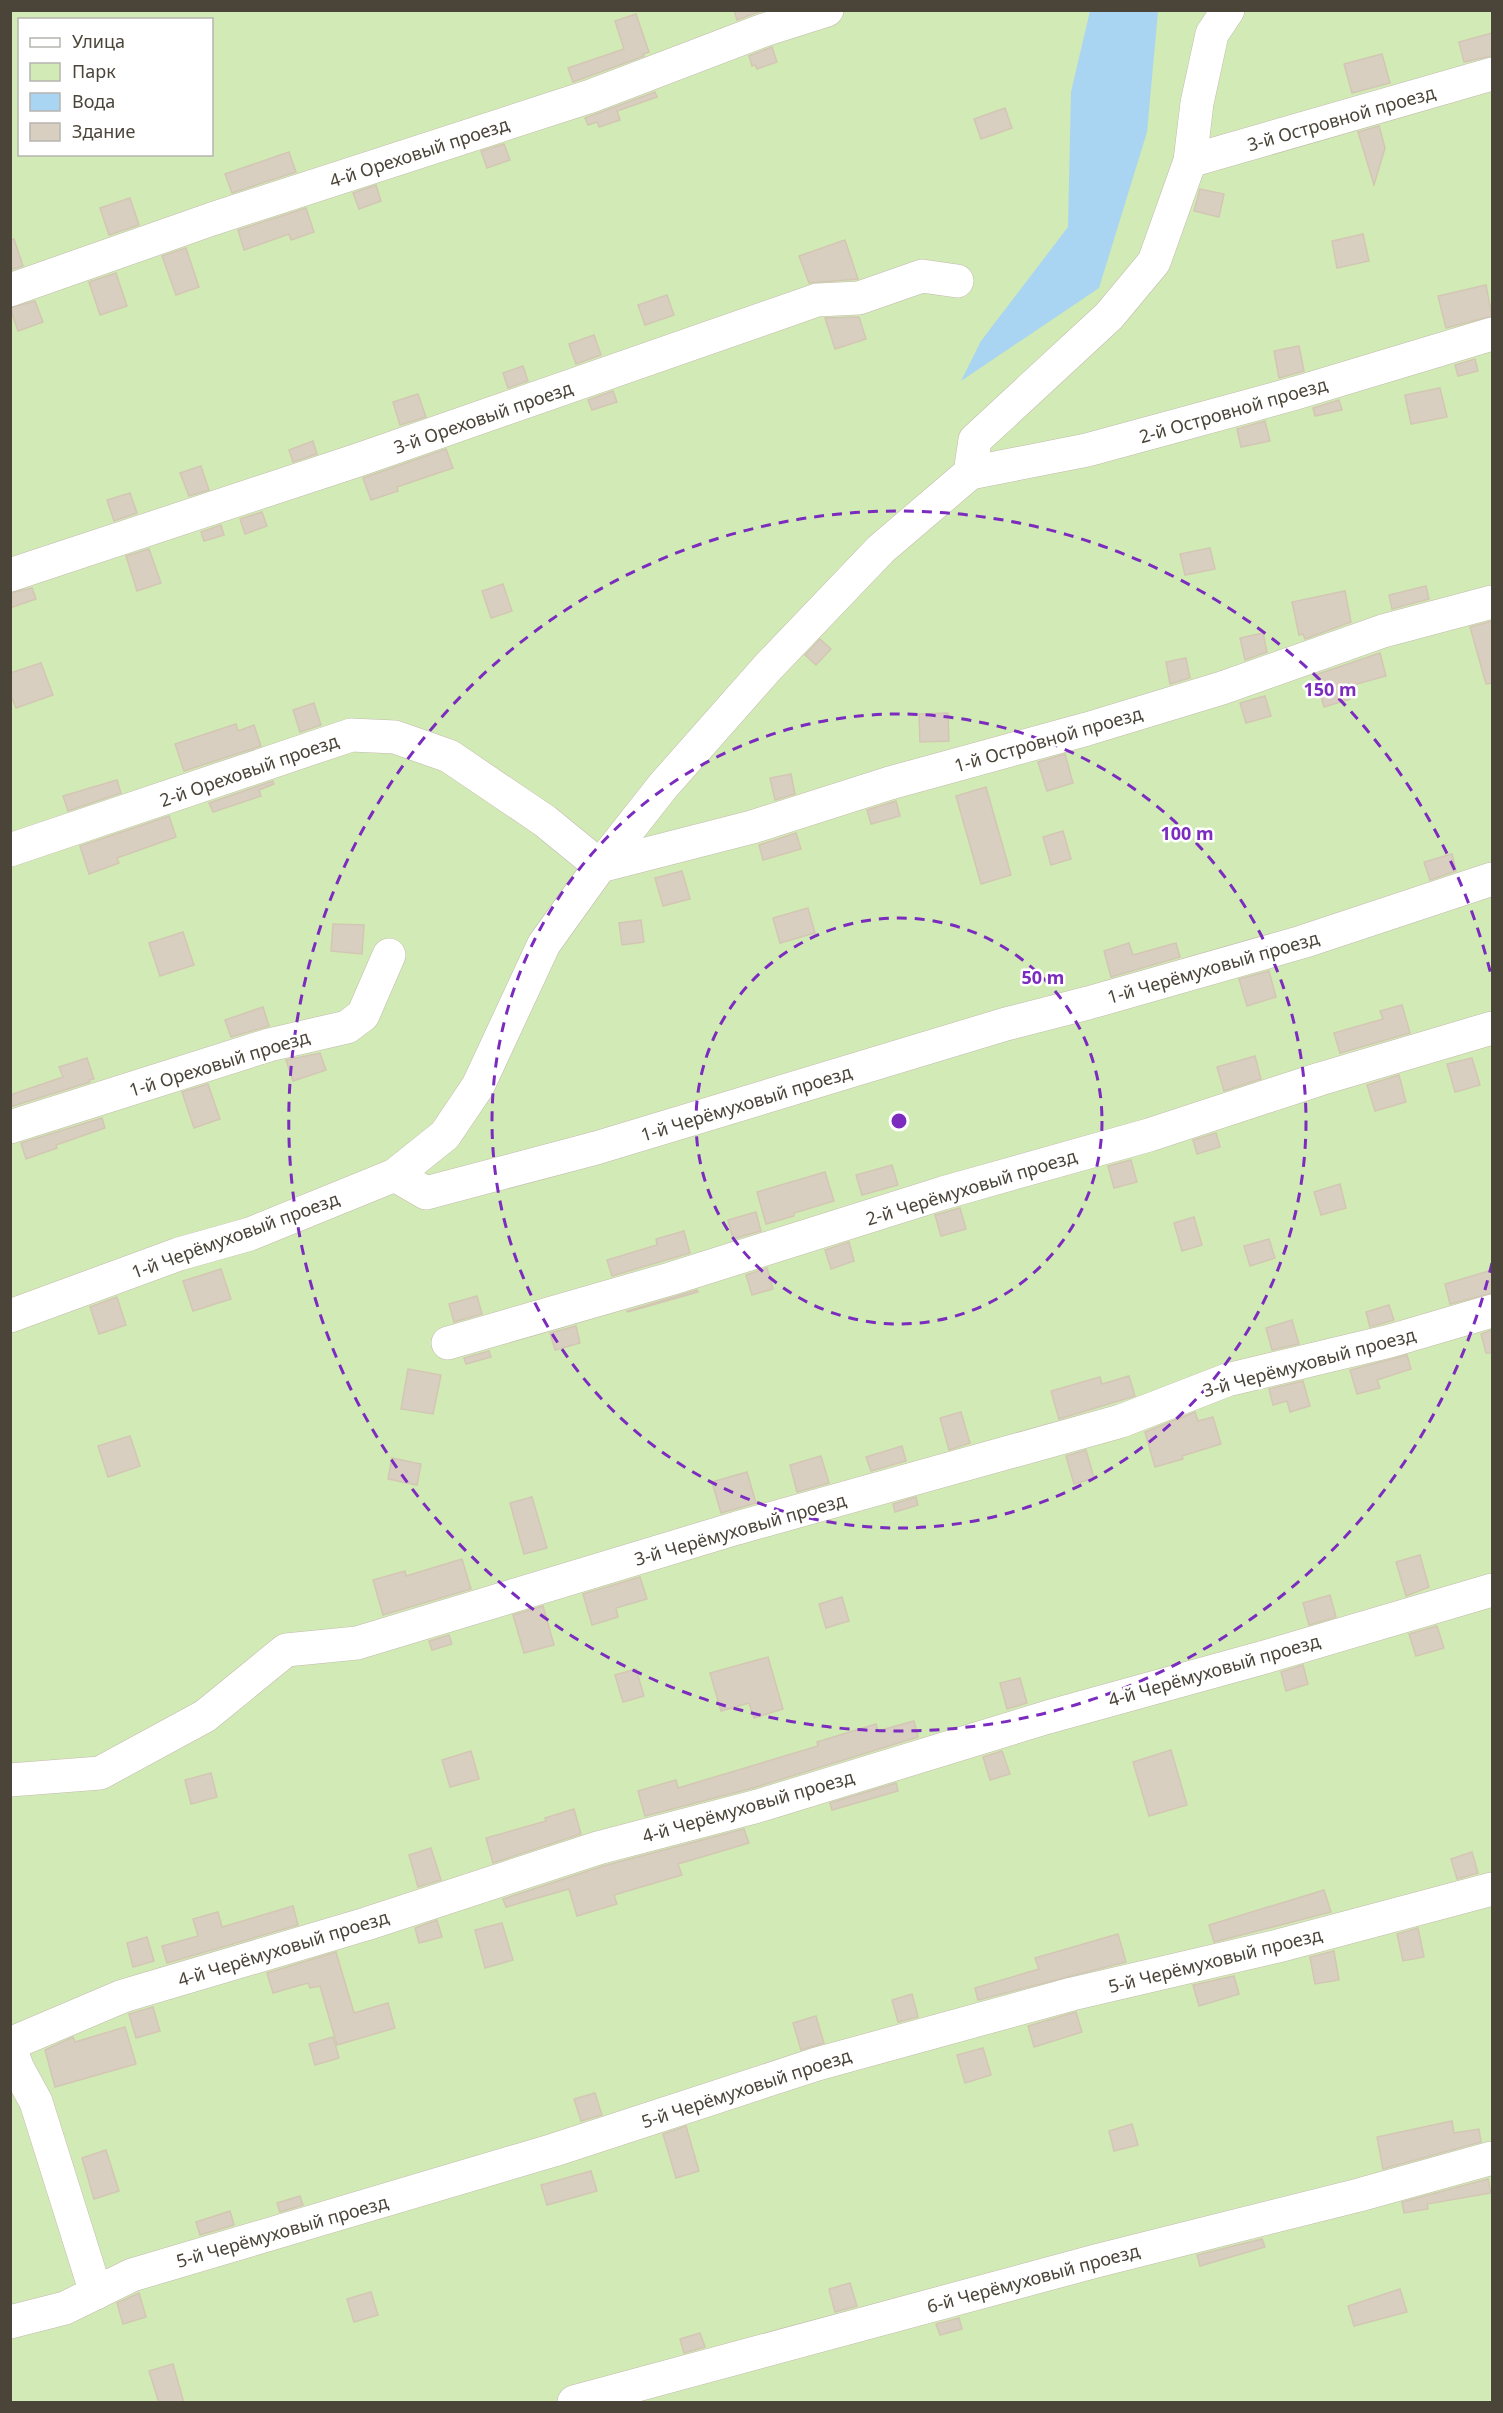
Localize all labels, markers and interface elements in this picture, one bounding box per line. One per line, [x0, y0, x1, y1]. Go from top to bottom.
legend [18, 18, 213, 156]
text: Улица [72, 29, 125, 53]
text: Парк [72, 59, 116, 83]
street label: 3-й Островной проезд [1244, 80, 1438, 156]
text: Вода [72, 89, 115, 113]
street label: 4-й Ореховый проезд [326, 112, 512, 192]
text: Здание [72, 119, 136, 143]
street label: 2-й Островной проезд [1136, 372, 1330, 448]
street label: 3-й Ореховый проезд [390, 375, 576, 459]
text: 150 m [1303, 677, 1357, 701]
street label: 1-й Островной проезд [951, 701, 1145, 777]
street label: 2-й Ореховый проезд [156, 728, 342, 812]
text: 100 m [1160, 821, 1214, 845]
street label: 1-й Черёмуховый проезд [1104, 925, 1322, 1009]
text: 50 m [1022, 965, 1064, 989]
street label: 1-й Ореховый проезд [126, 1024, 312, 1102]
street label: 1-й Черёмуховый проезд [638, 1059, 854, 1147]
centre of rings [889, 1111, 909, 1131]
street label: 2-й Черёмуховый проезд [863, 1143, 1079, 1231]
street label: 1-й Черёмуховый проезд [128, 1186, 342, 1284]
street label: 3-й Черёмуховый проезд [1200, 1322, 1418, 1402]
street label: 3-й Черёмуховый проезд [631, 1487, 849, 1571]
street label: 4-й Черёмуховый проезд [1105, 1628, 1323, 1712]
street label: 4-й Черёмуховый проезд [639, 1764, 857, 1848]
street label: 4-й Черёмуховый проезд [175, 1904, 391, 1992]
street label: 5-й Черёмуховый проезд [1106, 1922, 1324, 1998]
street label: 5-й Черёмуховый проезд [638, 2043, 854, 2133]
street label: 5-й Черёмуховый проезд [173, 2189, 391, 2273]
street label: 6-й Черёмуховый проезд [924, 2238, 1142, 2318]

